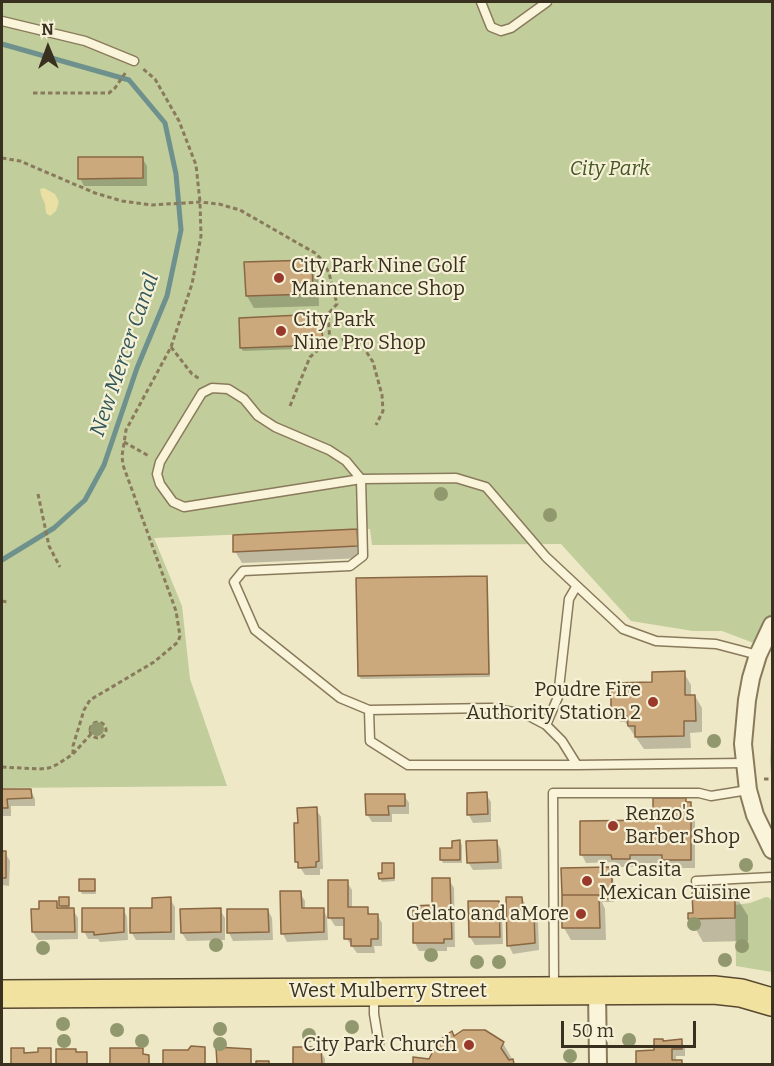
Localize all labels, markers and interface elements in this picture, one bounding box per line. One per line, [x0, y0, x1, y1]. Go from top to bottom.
north arrow [18, 18, 78, 78]
text: N [41, 20, 54, 39]
park label: City Park [570, 157, 650, 181]
place label: City Park Nine Golf Maintenance Shop [291, 254, 465, 301]
water label: New Mercer Canal [85, 270, 165, 440]
marker: City Park Nine Golf Maintenance Shop [272, 271, 286, 285]
place label: City Park Nine Pro Shop [293, 308, 426, 355]
marker: City Park Nine Pro Shop [274, 324, 288, 338]
place label: Poudre Fire Authority Station 2 [466, 678, 641, 725]
marker: Poudre Fire Authority Station 2 [646, 695, 660, 709]
place label: Renzo's Barber Shop [625, 802, 740, 849]
marker: Renzo's Barber Shop [606, 819, 620, 833]
place label: La Casita Mexican Cuisine [599, 858, 751, 905]
marker: La Casita Mexican Cuisine [580, 874, 594, 888]
place label: Gelato and aMore [406, 902, 569, 926]
marker: Gelato and aMore [574, 907, 588, 921]
street label: West Mulberry Street [289, 979, 487, 1003]
scale bar [564, 1009, 699, 1047]
text: 50 m [572, 1020, 614, 1042]
place label: City Park Church [303, 1033, 457, 1057]
marker: City Park Church [462, 1038, 476, 1052]

